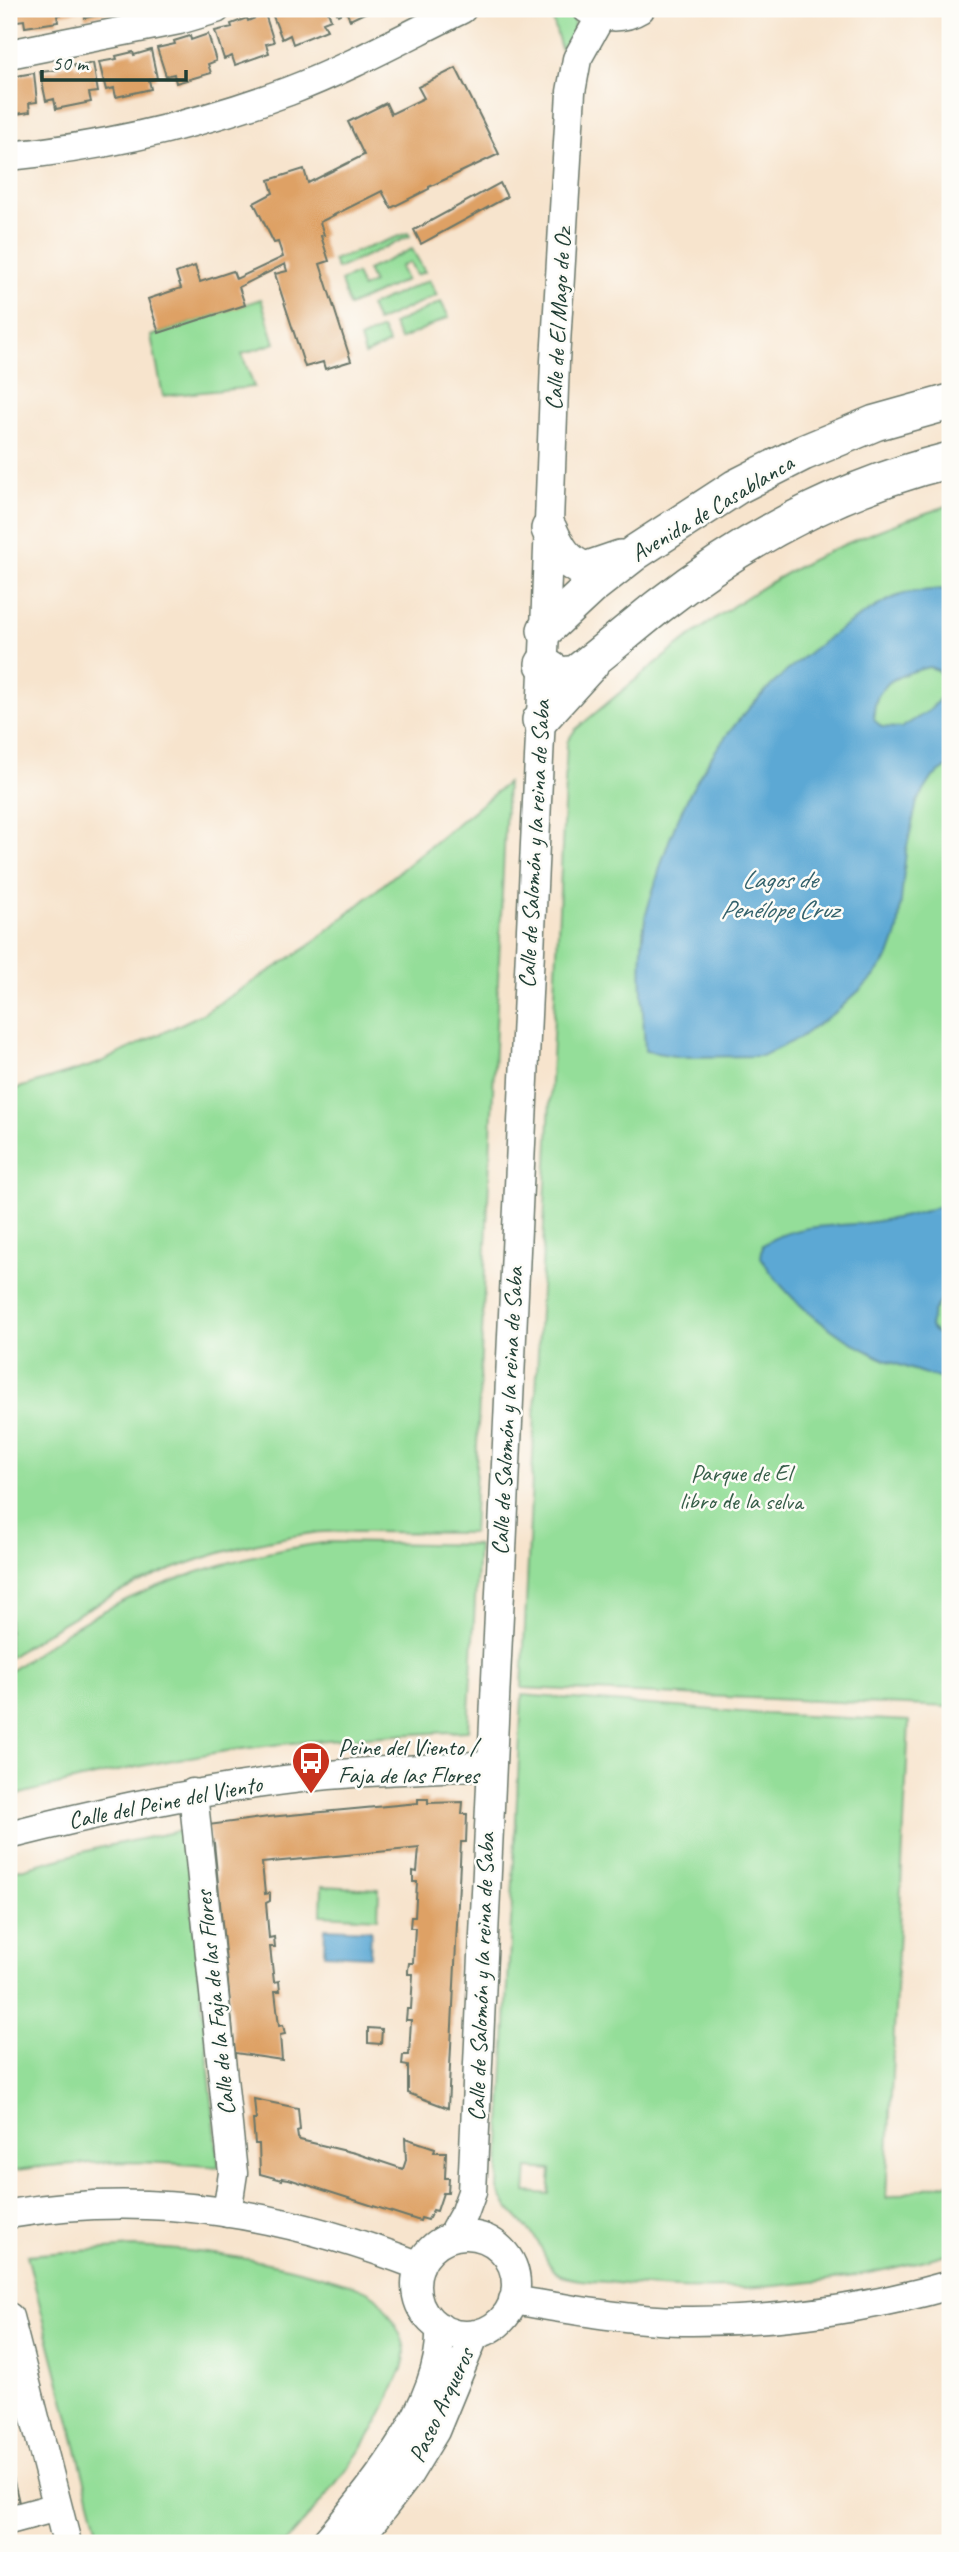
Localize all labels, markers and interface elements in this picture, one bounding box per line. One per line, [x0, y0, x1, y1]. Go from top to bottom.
scale bar [42, 38, 186, 82]
text: 50 m [52, 50, 90, 76]
street label: Calle de El Mago de Oz [538, 224, 578, 411]
street label: Avenida de Casablanca [625, 447, 800, 568]
street label: Calle de Salomón y la reina de Saba [511, 698, 557, 989]
water label: Lagos de Penélope Cruz [720, 863, 842, 926]
street label: Calle de Salomón y la reina de Saba [484, 1265, 530, 1556]
park label: Parque de El libro de la selva [679, 1458, 805, 1516]
place label: Peine del Viento / Faja de las Flores [338, 1732, 483, 1790]
bus stop icon: Peine del Viento / Faja de las Flores [290, 1740, 332, 1795]
street label: Calle del Peine del Viento [66, 1768, 266, 1835]
street label: Calle de Salomón y la reina de Saba [461, 1831, 501, 2122]
street label: Calle de la Faja de las Flores [188, 1887, 242, 2117]
street label: Paseo Arqueros [401, 2341, 481, 2467]

